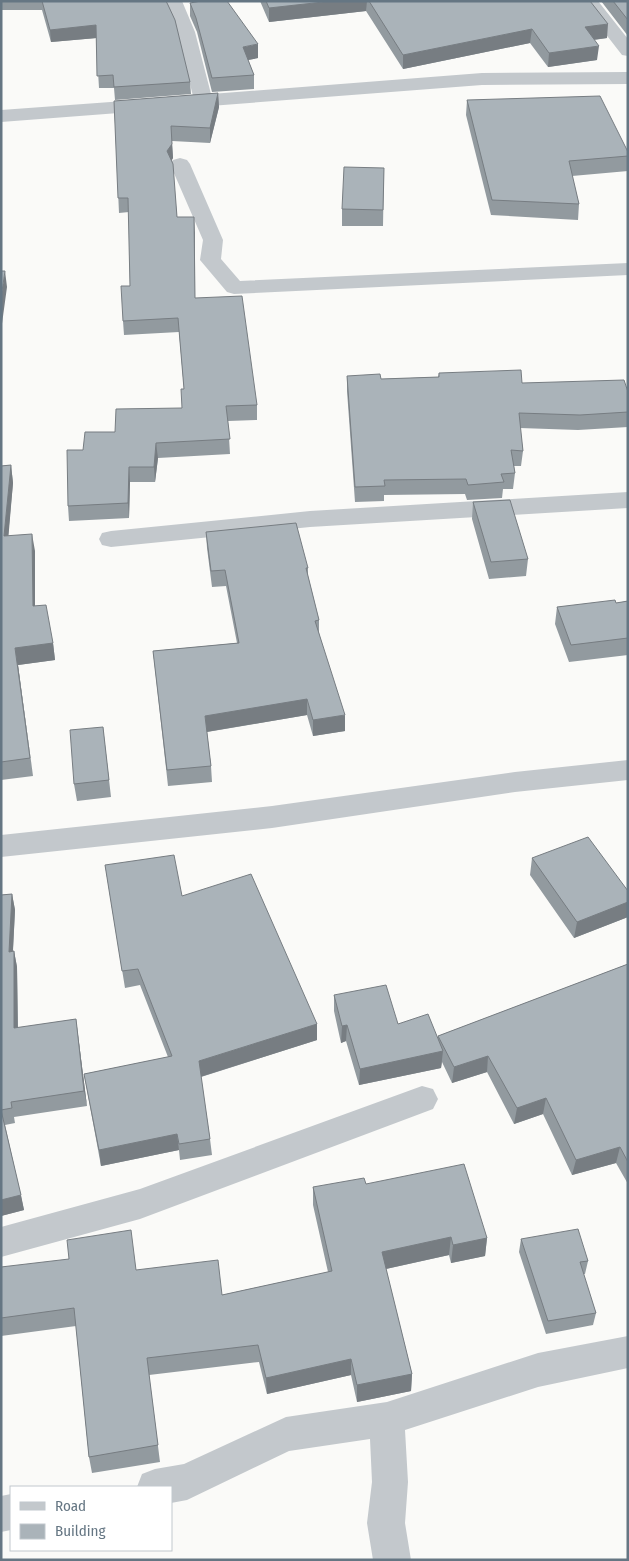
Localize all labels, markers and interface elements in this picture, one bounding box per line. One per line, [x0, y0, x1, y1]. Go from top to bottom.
legend [10, 1486, 172, 1551]
text: Road [55, 1497, 86, 1515]
text: Building [55, 1522, 106, 1540]

